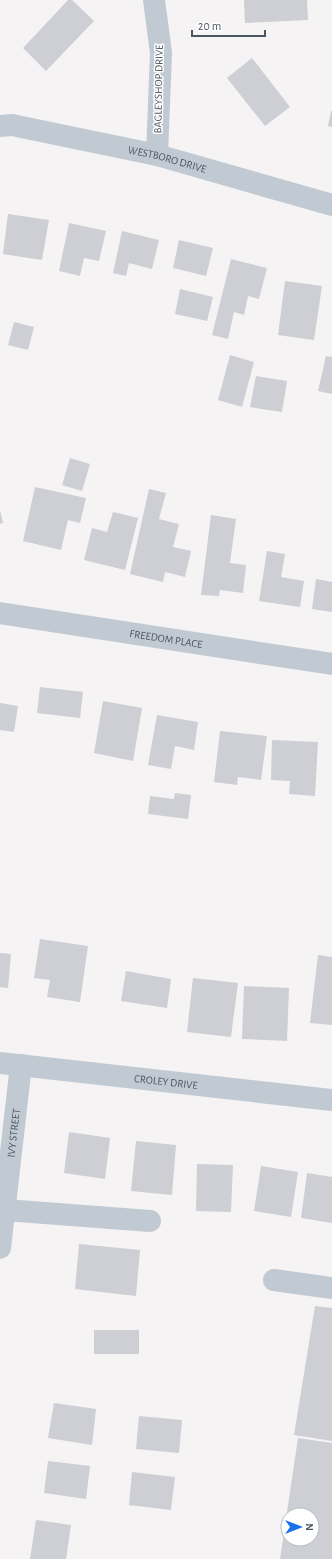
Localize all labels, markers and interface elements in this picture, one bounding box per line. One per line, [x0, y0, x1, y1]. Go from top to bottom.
scale bar [192, 12, 265, 38]
text: 20 m [198, 20, 221, 32]
street label: BAGLEYSHOP DRIVE [152, 44, 165, 134]
street label: WESTBORO DRIVE [127, 144, 208, 175]
street label: FREEDOM PLACE [129, 628, 204, 650]
street label: CROLEY DRIVE [134, 1073, 199, 1091]
street label: IVY STREET [5, 1107, 22, 1158]
north arrow [280, 1507, 320, 1547]
text: N [304, 1523, 315, 1531]

